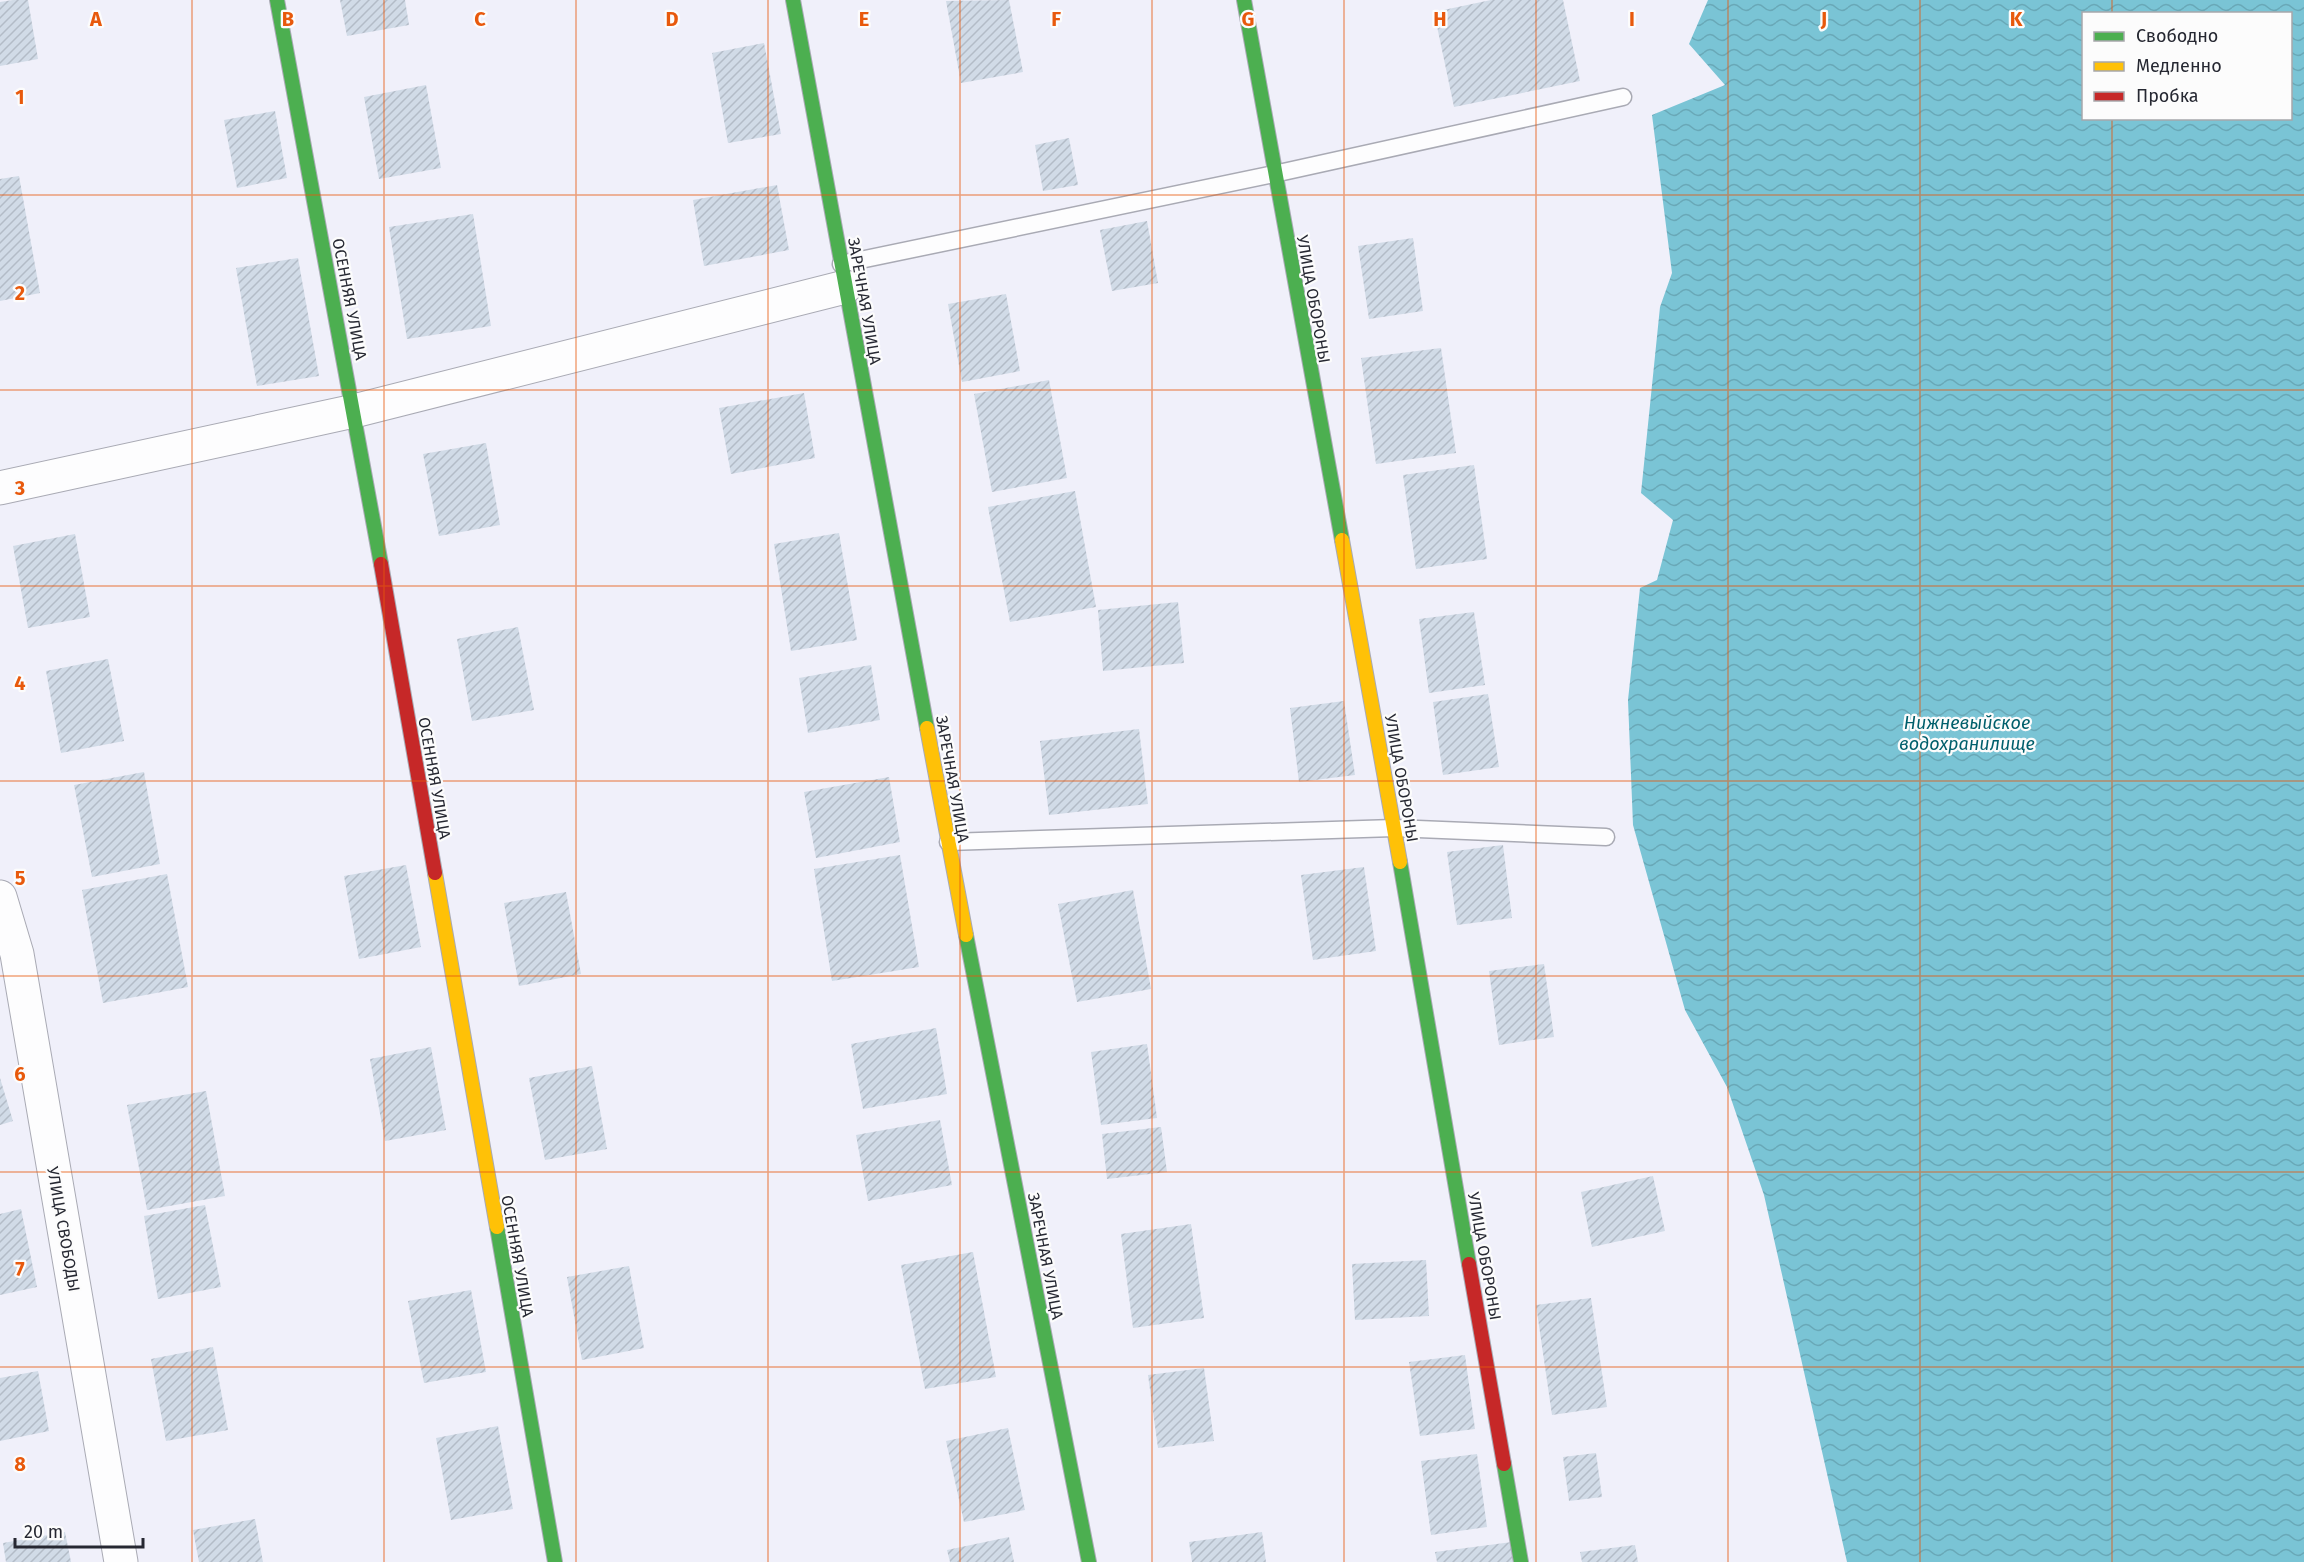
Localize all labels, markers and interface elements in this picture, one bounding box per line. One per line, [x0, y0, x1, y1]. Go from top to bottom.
text: A [89, 7, 103, 31]
text: B [282, 7, 294, 31]
text: C [474, 7, 486, 31]
text: D [665, 7, 679, 31]
text: E [859, 7, 869, 31]
text: F [1051, 7, 1061, 31]
text: G [1242, 7, 1254, 31]
text: H [1433, 7, 1447, 31]
text: I [1629, 7, 1635, 31]
text: J [1820, 7, 1827, 31]
text: K [2010, 7, 2023, 31]
legend [2082, 12, 2292, 120]
text: Свободно [2136, 25, 2218, 47]
text: Медленно [2136, 55, 2222, 77]
text: 1 [15, 85, 25, 109]
text: Пробка [2136, 85, 2199, 107]
street label: УЛИЦА ОБОРОНЫ [1293, 234, 1334, 365]
street label: ЗАРЕЧНАЯ УЛИЦА [844, 236, 885, 367]
street label: ОСЕННЯЯ УЛИЦА [328, 237, 371, 362]
text: 2 [15, 281, 25, 305]
text: 3 [14, 476, 25, 500]
text: 4 [14, 671, 26, 695]
water label: Нижневыйское водохранилище [1899, 712, 2035, 755]
street label: УЛИЦА ОБОРОНЫ [1381, 713, 1422, 844]
street label: ЗАРЕЧНАЯ УЛИЦА [932, 714, 973, 845]
street label: ОСЕННЯЯ УЛИЦА [414, 716, 455, 841]
text: 5 [15, 866, 26, 890]
text: 6 [14, 1062, 26, 1086]
street label: УЛИЦА СВОБОДЫ [43, 1165, 84, 1293]
street label: ЗАРЕЧНАЯ УЛИЦА [1024, 1191, 1067, 1322]
street label: УЛИЦА ОБОРОНЫ [1464, 1191, 1505, 1322]
street label: ОСЕННЯЯ УЛИЦА [497, 1194, 538, 1319]
text: 7 [15, 1257, 25, 1281]
text: 8 [14, 1452, 26, 1476]
scale bar [15, 1511, 142, 1549]
text: 20 m [24, 1521, 63, 1543]

